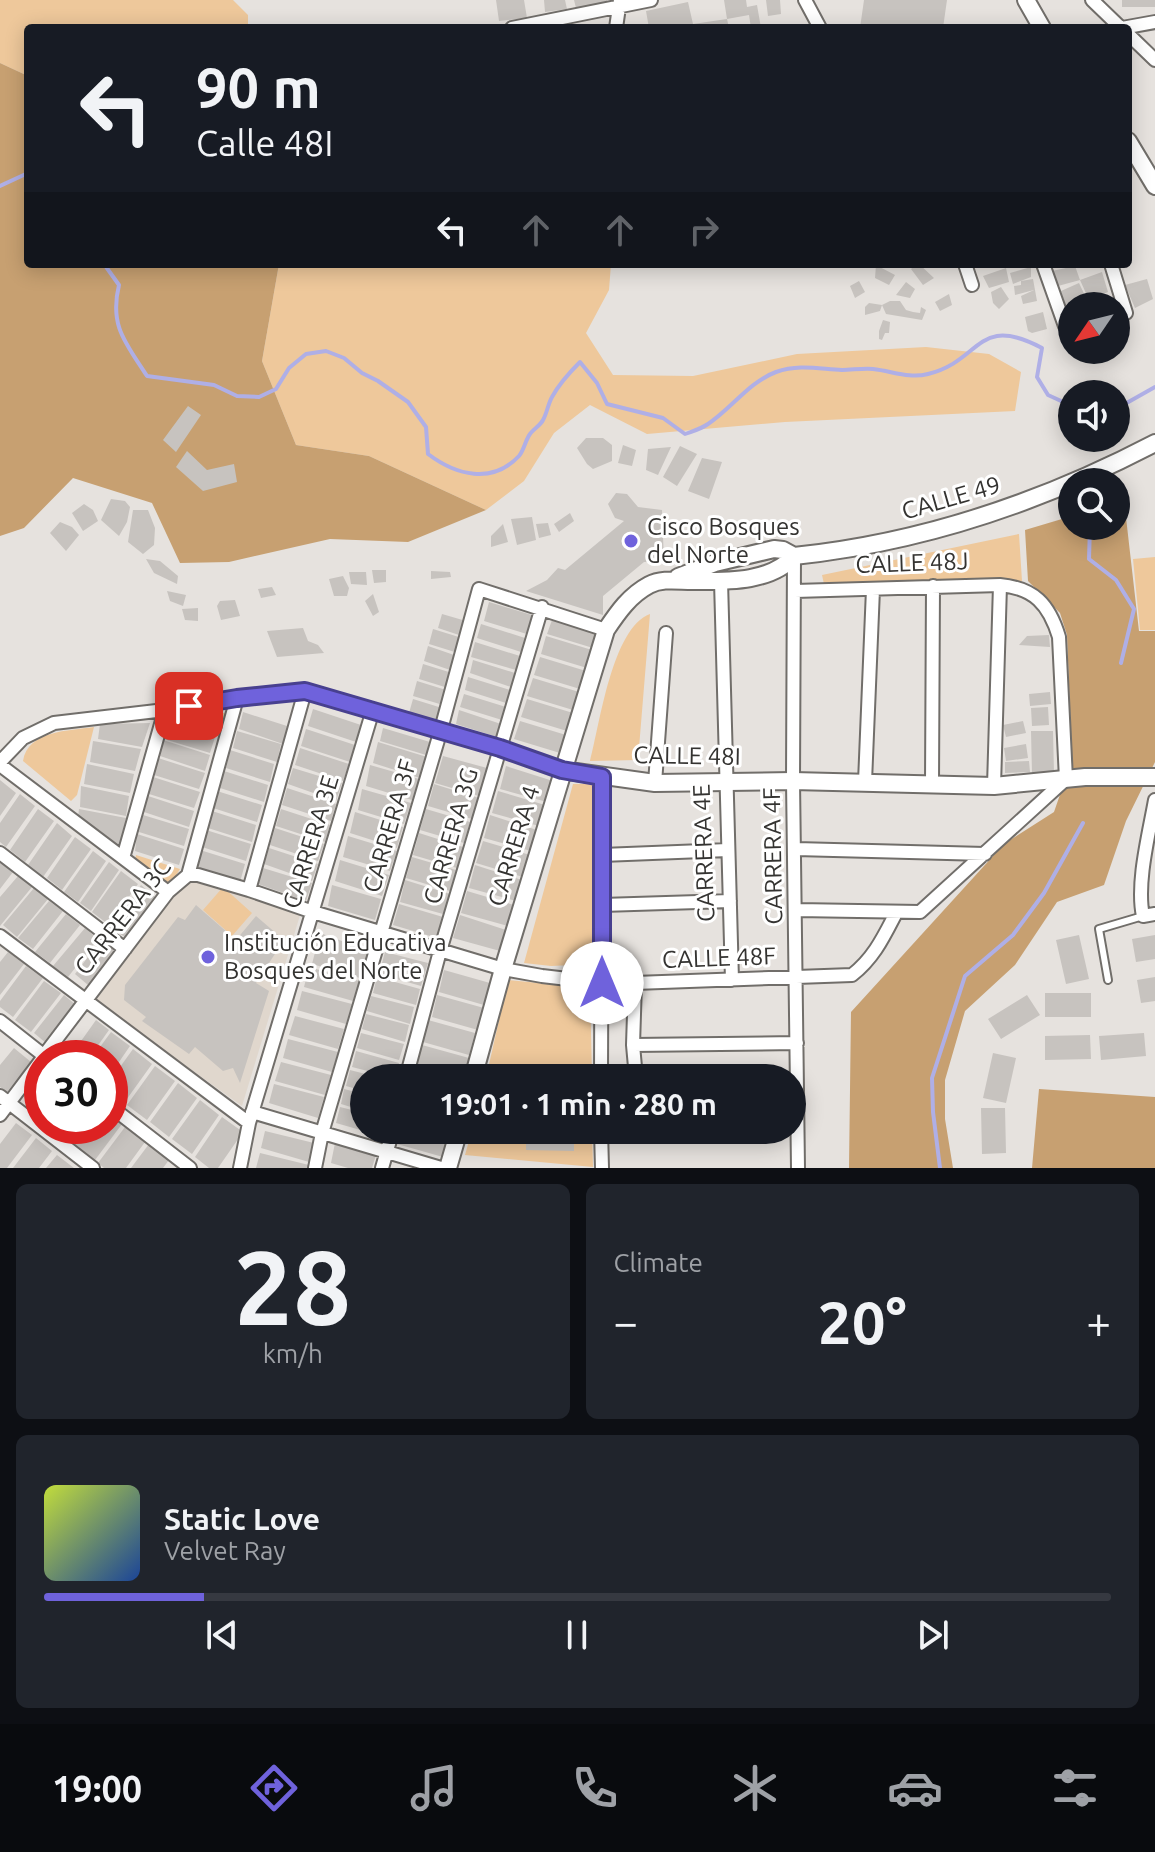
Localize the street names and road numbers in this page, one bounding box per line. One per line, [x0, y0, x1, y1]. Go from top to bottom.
street label: CALLE 49 [898, 471, 1003, 524]
street label: CALLE 48J [855, 547, 969, 578]
street label: CALLE 48I [633, 741, 741, 770]
street label: CARRERA 3F [358, 756, 421, 896]
street label: CARRERA 3G [418, 765, 483, 907]
street label: CARRERA 3E [277, 772, 344, 912]
street label: CARRERA 4 [482, 782, 545, 909]
street label: CARRERA 4E [688, 784, 719, 922]
street label: CARRERA 4F [758, 787, 787, 925]
street label: CARRERA 3C [69, 853, 176, 980]
street label: CALLE 48F [662, 942, 776, 973]

